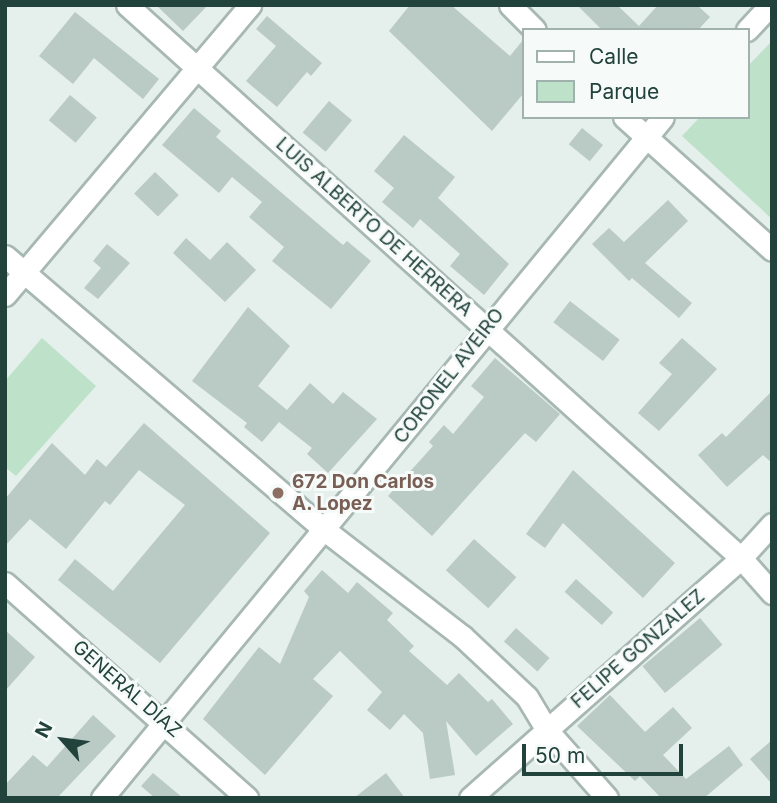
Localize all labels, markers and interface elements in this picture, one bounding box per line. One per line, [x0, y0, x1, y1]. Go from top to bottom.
legend [522, 28, 749, 119]
text: Calle [589, 44, 639, 69]
text: Parque [589, 79, 659, 104]
street label: LUIS ALBERTO DE HERRERA [271, 133, 477, 321]
street label: CORONEL AVEIRO [389, 304, 509, 448]
place label: 672 Don Carlos A. Lopez [292, 471, 434, 515]
marker: 672 Don Carlos A. Lopez [270, 485, 286, 501]
street label: FELIPE GONZALEZ [567, 585, 709, 713]
street label: GENERAL DÍAZ [68, 636, 186, 742]
north arrow [28, 705, 98, 775]
text: N [30, 718, 58, 742]
scale bar [525, 730, 686, 774]
text: 50 m [535, 743, 585, 768]

